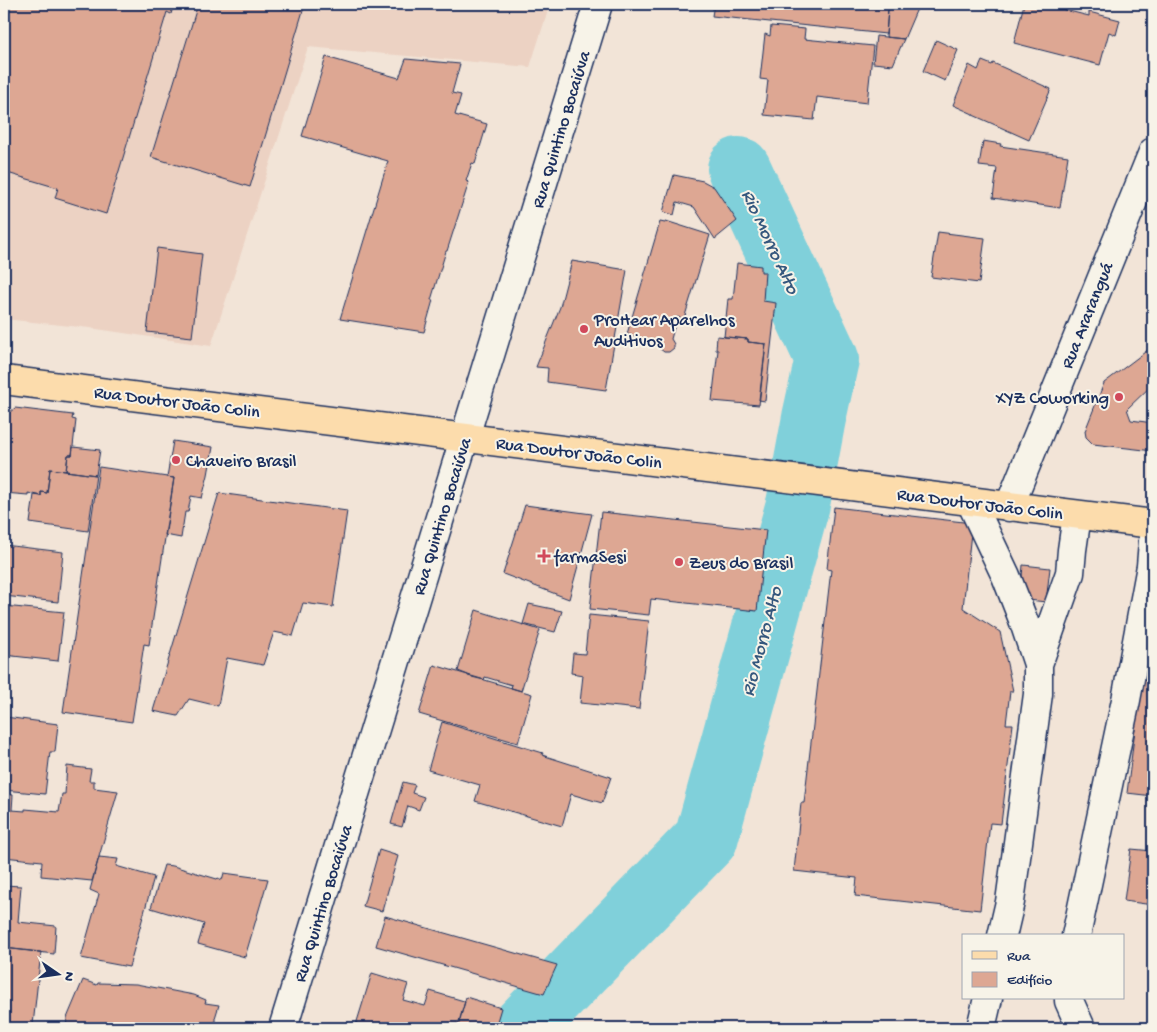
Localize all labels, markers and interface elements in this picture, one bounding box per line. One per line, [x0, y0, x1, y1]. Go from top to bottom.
street label: Rua Quintino Bocaiúva [528, 48, 597, 211]
water label: Rio Morro Alto [735, 187, 803, 299]
street label: Rua Araranguá [1057, 259, 1120, 372]
place label: ProHear Aparelhos Auditivos [593, 311, 736, 353]
marker: ProHear Aparelhos Auditivos [578, 323, 590, 335]
street label: Rua Doutor João Colin [93, 383, 261, 424]
place label: XYZ Coworking [995, 389, 1109, 410]
marker: XYZ Coworking [1113, 391, 1125, 403]
street label: Rua Doutor João Colin [495, 434, 663, 475]
street label: Rua Quintino Bocaiúva [409, 435, 478, 598]
place label: Chaveiro Brasil [186, 452, 297, 473]
marker: Chaveiro Brasil [170, 454, 182, 466]
street label: Rua Doutor João Colin [896, 485, 1064, 526]
place label: farmaSesi [553, 548, 627, 569]
marker: farmaSesi [538, 550, 550, 562]
place label: Zeus do Brasil [689, 554, 794, 575]
marker: Zeus do Brasil [673, 556, 685, 568]
water label: Rio Morro Alto [738, 584, 789, 699]
street label: Rua Quintino Bocaiúva [290, 822, 359, 985]
legend [962, 934, 1124, 1000]
text: Rua [1007, 948, 1031, 966]
north arrow [32, 950, 82, 1000]
text: N [59, 970, 78, 983]
text: Edifício [1007, 972, 1053, 990]

